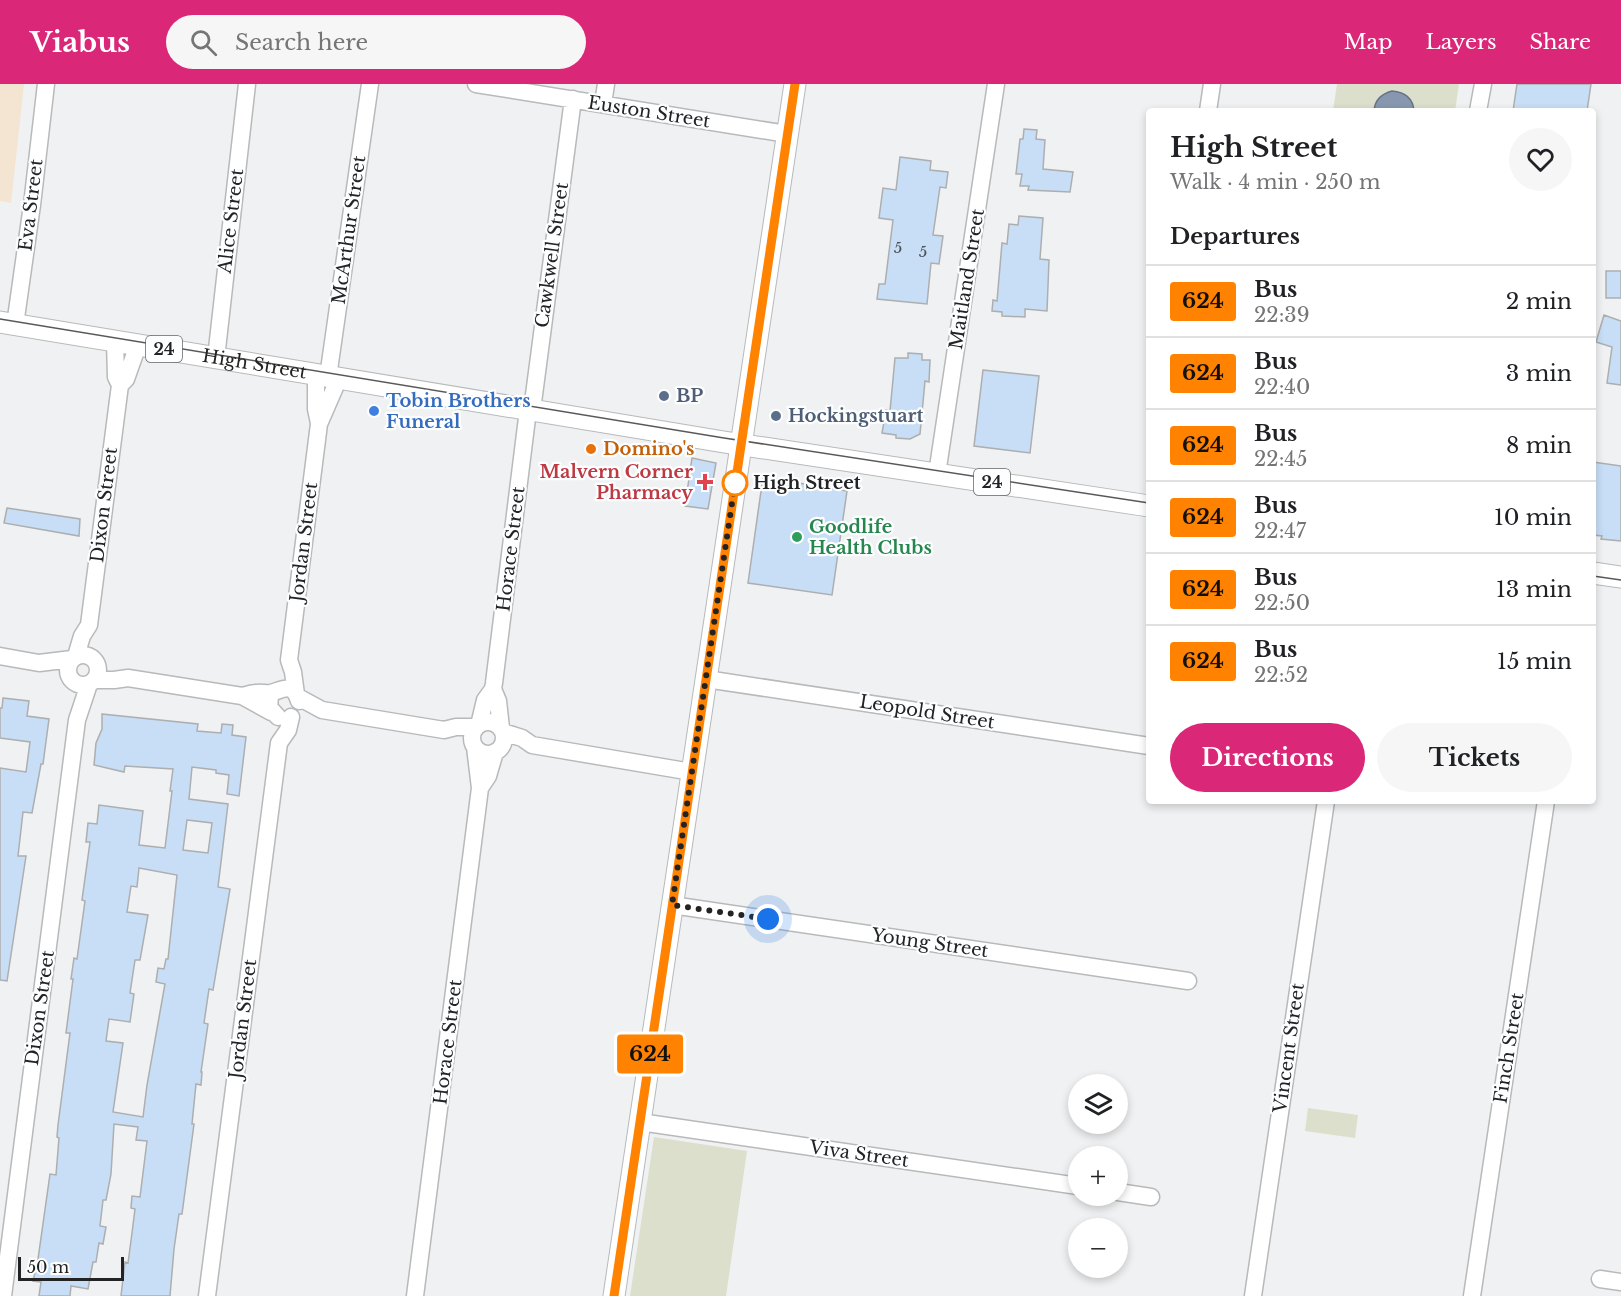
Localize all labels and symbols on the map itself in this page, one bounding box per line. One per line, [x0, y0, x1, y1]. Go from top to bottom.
street label: Euston Street [586, 91, 712, 133]
street label: McArthur Street [328, 154, 370, 306]
street label: Eva Street [14, 158, 48, 252]
street label: Alice Street [214, 167, 248, 276]
street label: Cawkwell Street [531, 181, 573, 329]
street label: Maitland Street [945, 207, 989, 351]
house number: 5 [894, 238, 902, 257]
house number: 5 [919, 242, 927, 261]
road number: 24 [146, 336, 182, 362]
street label: High Street [201, 345, 308, 384]
place label: BP [676, 385, 703, 407]
marker: BP [657, 389, 671, 403]
place label: Tobin Brothers Funeral [386, 390, 531, 433]
marker: Tobin Brothers Funeral [367, 404, 381, 418]
place label: Hockingstuart [788, 405, 923, 427]
marker: Hockingstuart [769, 409, 783, 423]
place label: Domino's [603, 438, 694, 460]
marker: Domino's [584, 442, 598, 456]
street label: Dixon Street [86, 446, 122, 564]
place label: Malvern Corner Pharmacy [539, 461, 693, 504]
road number: 24 [974, 469, 1010, 495]
marker: High Street [722, 470, 748, 496]
place label: High Street [753, 472, 861, 494]
marker: Malvern Corner Pharmacy [698, 475, 712, 489]
street label: Jordan Street [285, 481, 322, 605]
street label: Horace Street [492, 485, 530, 613]
place label: Goodlife Health Clubs [809, 516, 932, 559]
marker: Goodlife Health Clubs [790, 530, 804, 544]
street label: Leopold Street [858, 690, 996, 734]
your location [753, 904, 783, 934]
street label: Young Street [869, 924, 990, 962]
street label: Dixon Street [21, 949, 59, 1067]
street label: Jordan Street [224, 958, 261, 1082]
street label: Horace Street [429, 978, 467, 1106]
street label: Vincent Street [1269, 981, 1309, 1115]
street label: Finch Street [1489, 991, 1529, 1105]
line badge: 624 [616, 1034, 684, 1074]
street label: Viva Street [807, 1136, 910, 1172]
scale bar [18, 1254, 124, 1282]

